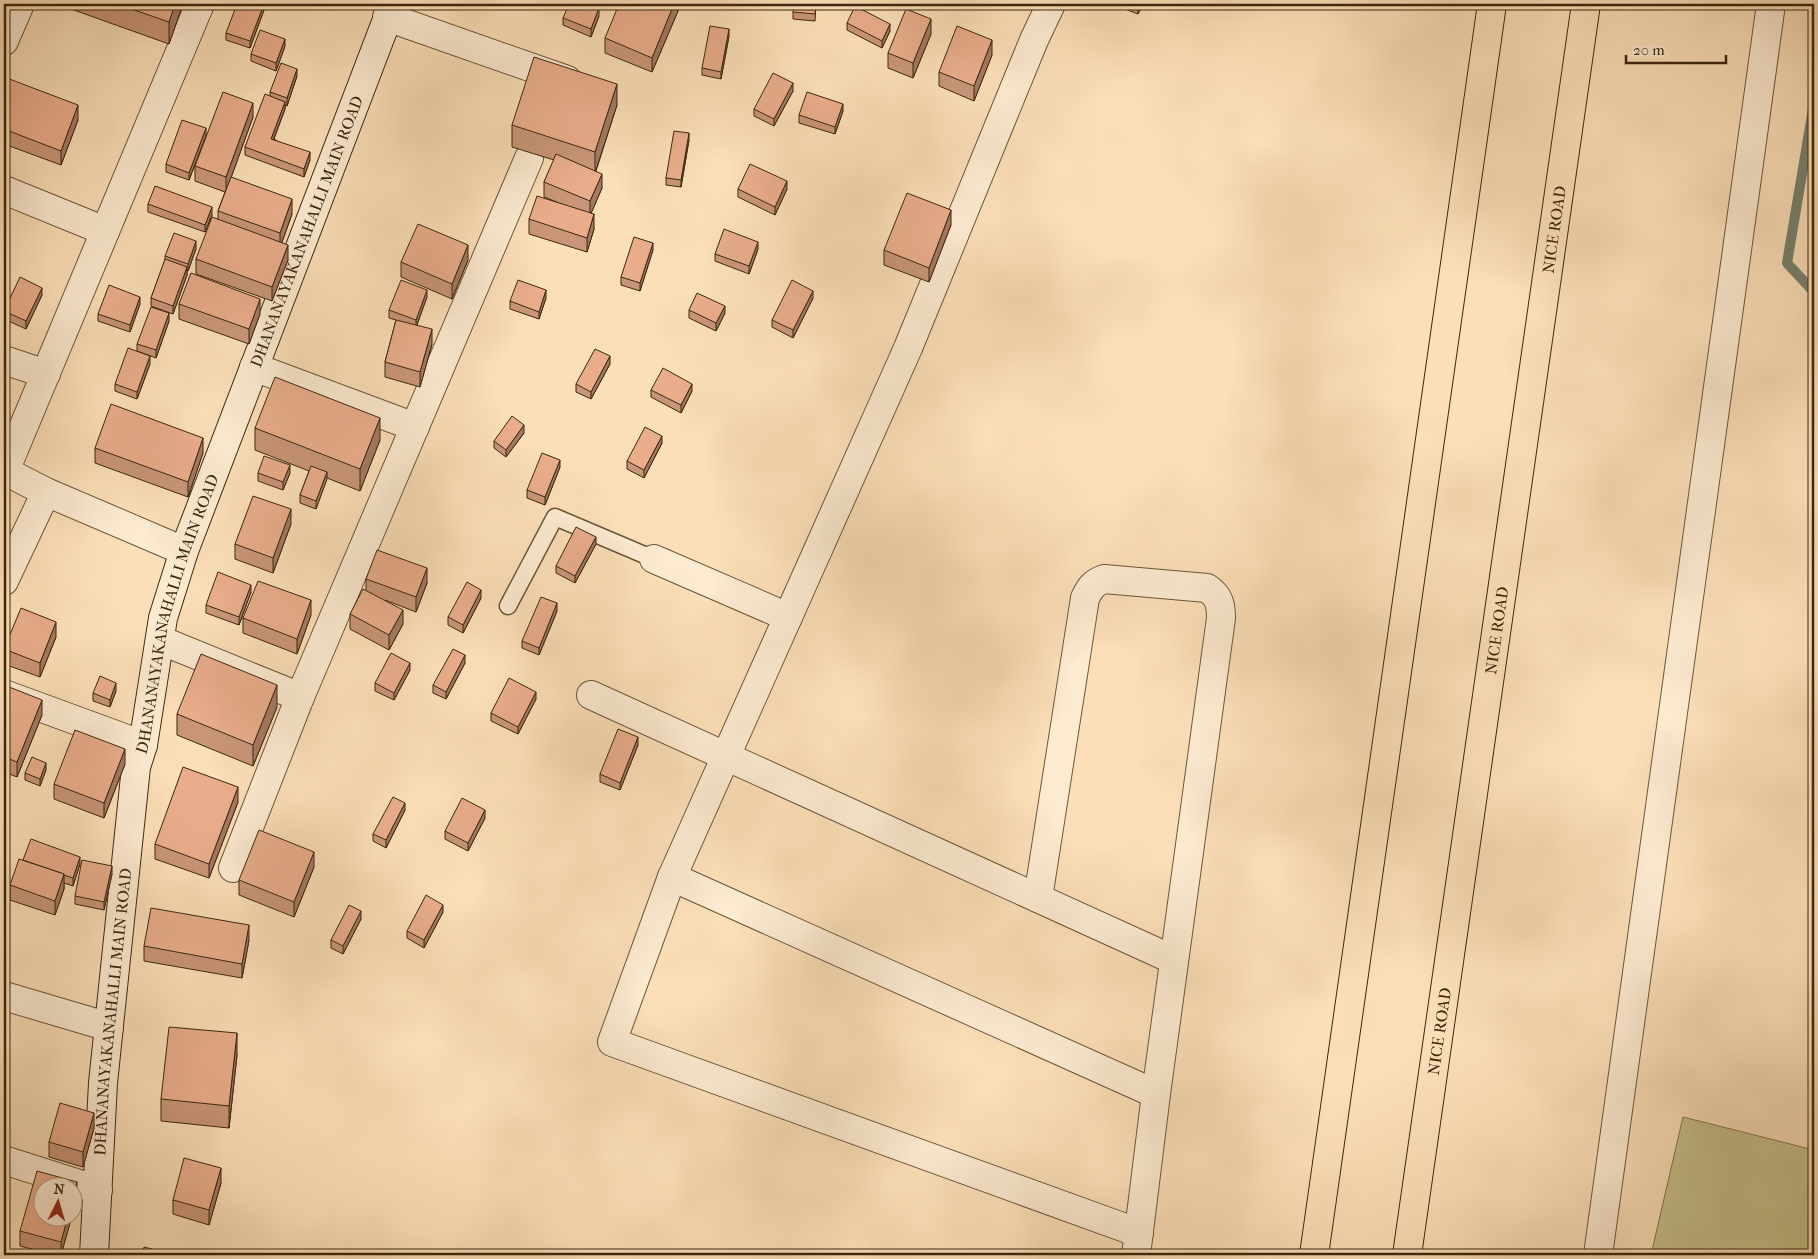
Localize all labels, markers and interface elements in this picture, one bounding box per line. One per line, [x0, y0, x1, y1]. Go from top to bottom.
scale bar [1626, 32, 1726, 64]
text: 20 m [1633, 41, 1665, 59]
street label: DHANANAYAKANAHALLI MAIN ROAD [246, 93, 367, 370]
street label: NICE ROAD [1539, 184, 1570, 275]
street label: DHANANAYAKANAHALLI MAIN ROAD [132, 471, 223, 756]
street label: NICE ROAD [1481, 585, 1513, 676]
street label: DHANANAYAKANAHALLI MAIN ROAD [90, 867, 135, 1156]
street label: NICE ROAD [1424, 986, 1455, 1076]
north arrow [32, 1176, 82, 1226]
text: N [53, 1181, 65, 1199]

